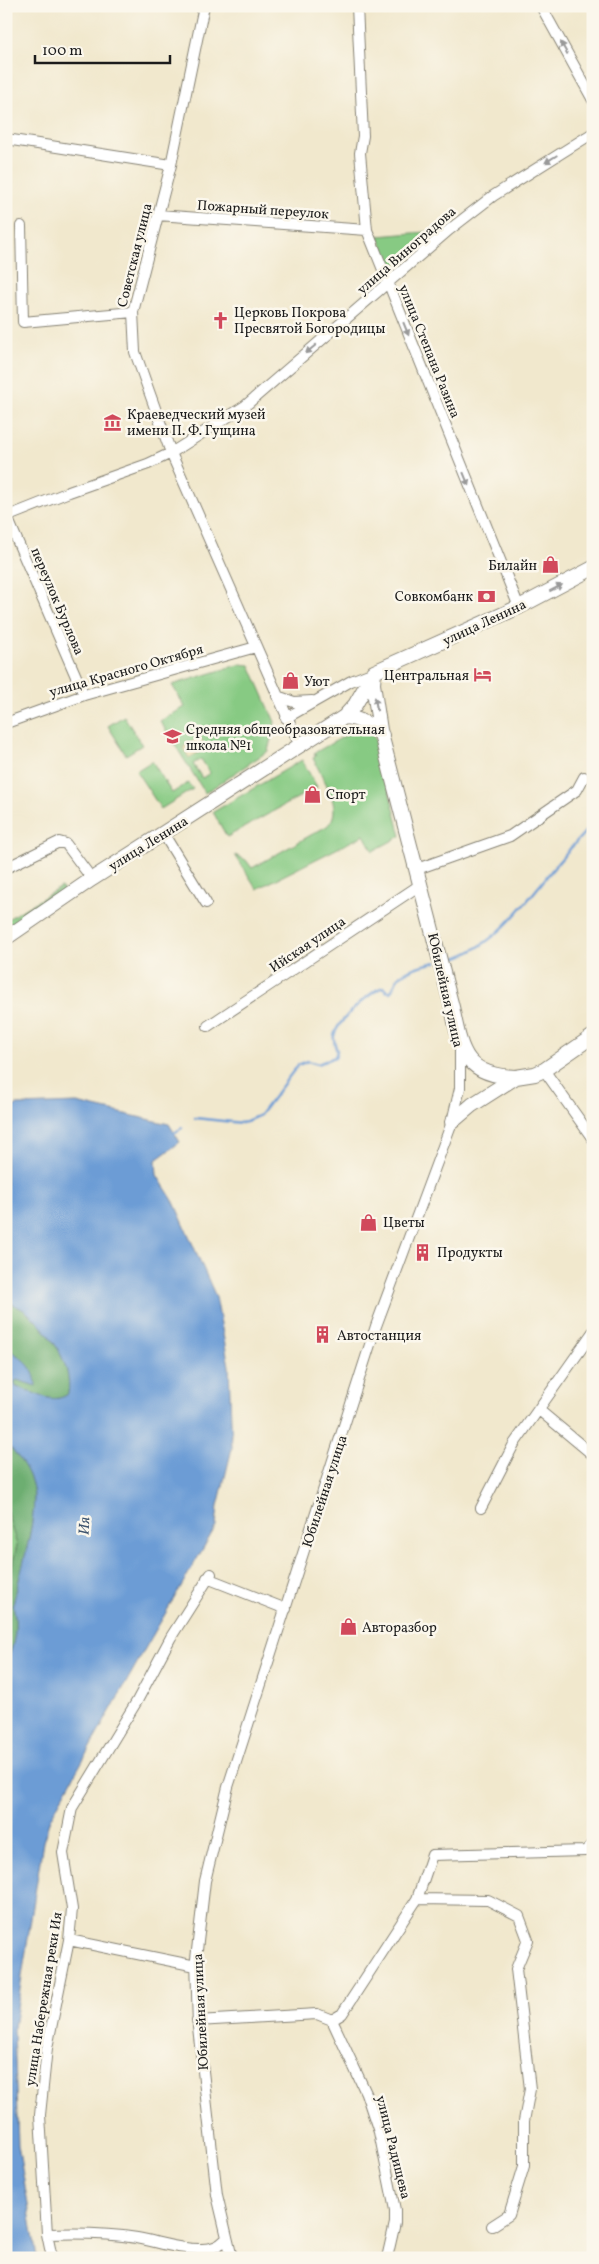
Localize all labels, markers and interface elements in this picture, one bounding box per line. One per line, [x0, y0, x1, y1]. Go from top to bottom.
scale bar [35, 32, 170, 64]
text: 100 m [42, 41, 82, 62]
one-way arrow [560, 41, 568, 55]
one-way arrow [545, 154, 558, 164]
street label: Пожарный переулок [196, 196, 330, 225]
street label: Советская улица [113, 201, 158, 309]
street label: улица Виноградова [353, 203, 461, 299]
street label: улица Степана Разина [393, 282, 464, 421]
place label: Церковь Покрова Пресвятой Богородицы [234, 304, 385, 339]
church icon: Церковь Покрова Пресвятой Богородицы [210, 310, 230, 330]
one-way arrow [403, 321, 410, 336]
one-way arrow [305, 344, 318, 355]
place label: Краеведческий музей имени П. Ф. Гущина [127, 406, 266, 441]
museum icon: Краеведческий музей имени П. Ф. Гущина [103, 412, 123, 432]
one-way arrow [463, 472, 471, 486]
street label: переулок Бурлова [25, 545, 88, 658]
shop icon: Билайн [541, 555, 561, 575]
place label: Билайн [488, 557, 537, 576]
one-way arrow [548, 584, 563, 592]
bank icon: Совкомбанк [477, 586, 497, 606]
place label: Совкомбанк [395, 588, 474, 607]
street label: улица Ленина [440, 596, 530, 651]
street label: улица Красного Октября [47, 640, 206, 703]
hotel icon: Центральная [473, 665, 493, 685]
place label: Центральная [384, 667, 469, 686]
shop icon: Уют [280, 671, 300, 691]
place label: Уют [304, 673, 330, 692]
one-way arrow [372, 695, 380, 711]
place label: Средняя общеобразовательная школа №1 [186, 721, 385, 756]
school or university icon: Средняя общеобразовательная школа №1 [162, 727, 182, 747]
shop icon: Спорт [302, 784, 322, 804]
place label: Спорт [326, 786, 366, 805]
street label: улица Ленина [105, 812, 192, 876]
street label: Ийская улица [266, 913, 350, 978]
street label: Юбилейная улица [422, 931, 467, 1050]
shop icon: Цветы [359, 1212, 379, 1232]
place label: Цветы [383, 1214, 425, 1233]
building icon: Продукты [413, 1242, 433, 1262]
place label: Продукты [437, 1244, 503, 1263]
building icon: Автостанция [313, 1325, 333, 1345]
place label: Автостанция [337, 1327, 421, 1346]
street label: Юбилейная улица [298, 1433, 353, 1550]
water label: Ия [75, 1516, 96, 1536]
shop icon: Авторазбор [338, 1617, 358, 1637]
place label: Авторазбор [362, 1619, 437, 1638]
street label: улица Набережная реки Ия [21, 1911, 68, 2088]
street label: Юбилейная улица [189, 1953, 214, 2071]
street label: улица Радищева [370, 2094, 415, 2201]

